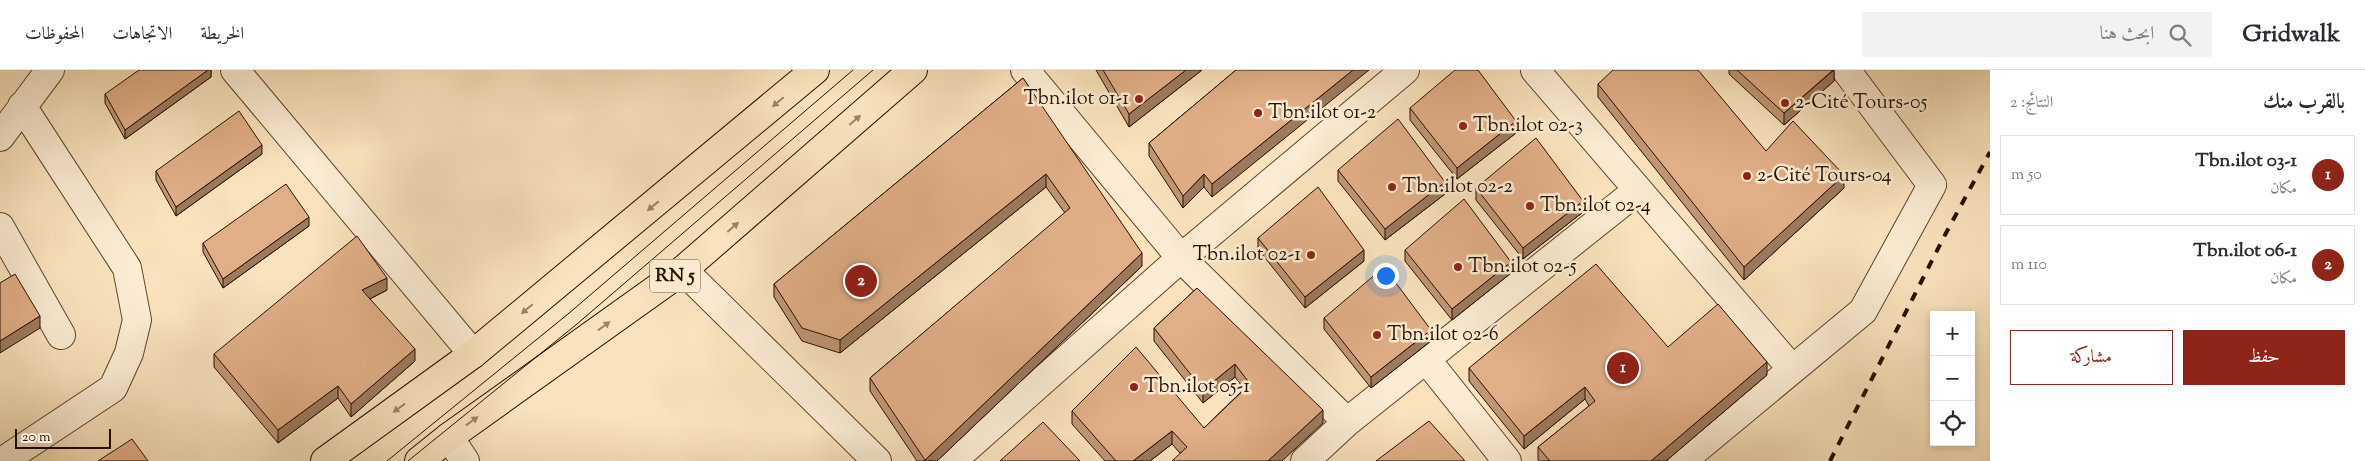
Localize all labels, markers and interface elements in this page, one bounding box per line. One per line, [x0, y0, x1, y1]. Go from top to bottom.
search box [1862, 12, 2212, 57]
text: Gridwalk [2242, 18, 2340, 52]
text: ابحث هنا [2100, 21, 2154, 48]
icon: search [2166, 21, 2194, 49]
text: المحفوظات [25, 22, 84, 48]
text: الاتجاهات [112, 22, 172, 48]
text: الخريطة [200, 22, 244, 48]
place label: Tbn.ilot 01-1 [1023, 85, 1129, 114]
text: بالقرب منك [2263, 88, 2345, 118]
place label: 2-Cité Tours-05 [1795, 89, 1927, 118]
text: النتائج: 2 [2010, 92, 2053, 115]
marker: Tbn.ilot 01-1 [1133, 93, 1145, 105]
one-way arrow [771, 96, 784, 107]
marker: 2-Cité Tours-05 [1779, 97, 1791, 109]
place label: Tbn.ilot 01-2 [1268, 99, 1376, 128]
marker: Tbn.ilot 01-2 [1252, 107, 1264, 119]
place label: Tbn.ilot 02-3 [1473, 112, 1583, 141]
one-way arrow [849, 115, 862, 126]
marker: Tbn.ilot 02-3 [1457, 120, 1469, 132]
text: Tbn.ilot 03-1 [2195, 148, 2297, 175]
place label: 2-Cité Tours-04 [1757, 162, 1892, 191]
text: 50 m [2011, 164, 2042, 187]
text: 1 [2325, 164, 2331, 187]
marker: 2-Cité Tours-04 [1741, 170, 1753, 182]
place label: Tbn.ilot 02-2 [1402, 173, 1513, 202]
text: مكان [2270, 178, 2297, 201]
marker: Tbn.ilot 02-2 [1386, 181, 1398, 193]
place label: Tbn.ilot 02-4 [1540, 192, 1651, 221]
one-way arrow [646, 200, 659, 211]
marker: Tbn.ilot 02-4 [1524, 200, 1536, 212]
one-way arrow [726, 221, 738, 233]
text: Tbn.ilot 06-1 [2193, 238, 2297, 265]
place label: Tbn.ilot 02-1 [1193, 241, 1301, 270]
marker: Tbn.ilot 02-1 [1305, 249, 1317, 261]
place label: Tbn.ilot 02-5 [1468, 253, 1577, 282]
text: 110 m [2011, 254, 2047, 277]
text: 2 [2324, 254, 2332, 277]
road number: RN 5 [650, 260, 700, 292]
marker: Tbn.ilot 02-5 [1452, 261, 1464, 273]
pin: 2 [845, 262, 877, 300]
your location [1373, 263, 1399, 289]
text: مكان [2270, 268, 2297, 291]
one-way arrow [521, 304, 534, 315]
map controls [1930, 311, 1975, 446]
button: + [1930, 311, 1975, 356]
one-way arrow [597, 321, 611, 331]
place label: Tbn.ilot 02-6 [1387, 321, 1499, 350]
marker: Tbn.ilot 02-6 [1371, 329, 1383, 341]
button: مشاركة [2010, 330, 2173, 385]
button: حفظ [2183, 330, 2345, 385]
pin: 1 [1607, 349, 1639, 387]
button: − [1930, 356, 1975, 401]
place label: Tbn.ilot 05-1 [1144, 373, 1250, 402]
marker: Tbn.ilot 05-1 [1128, 381, 1140, 393]
button: locate [1930, 401, 1975, 446]
one-way arrow [392, 403, 405, 413]
one-way arrow [465, 416, 479, 426]
scale bar [15, 426, 111, 449]
text: 20 m [22, 428, 51, 448]

